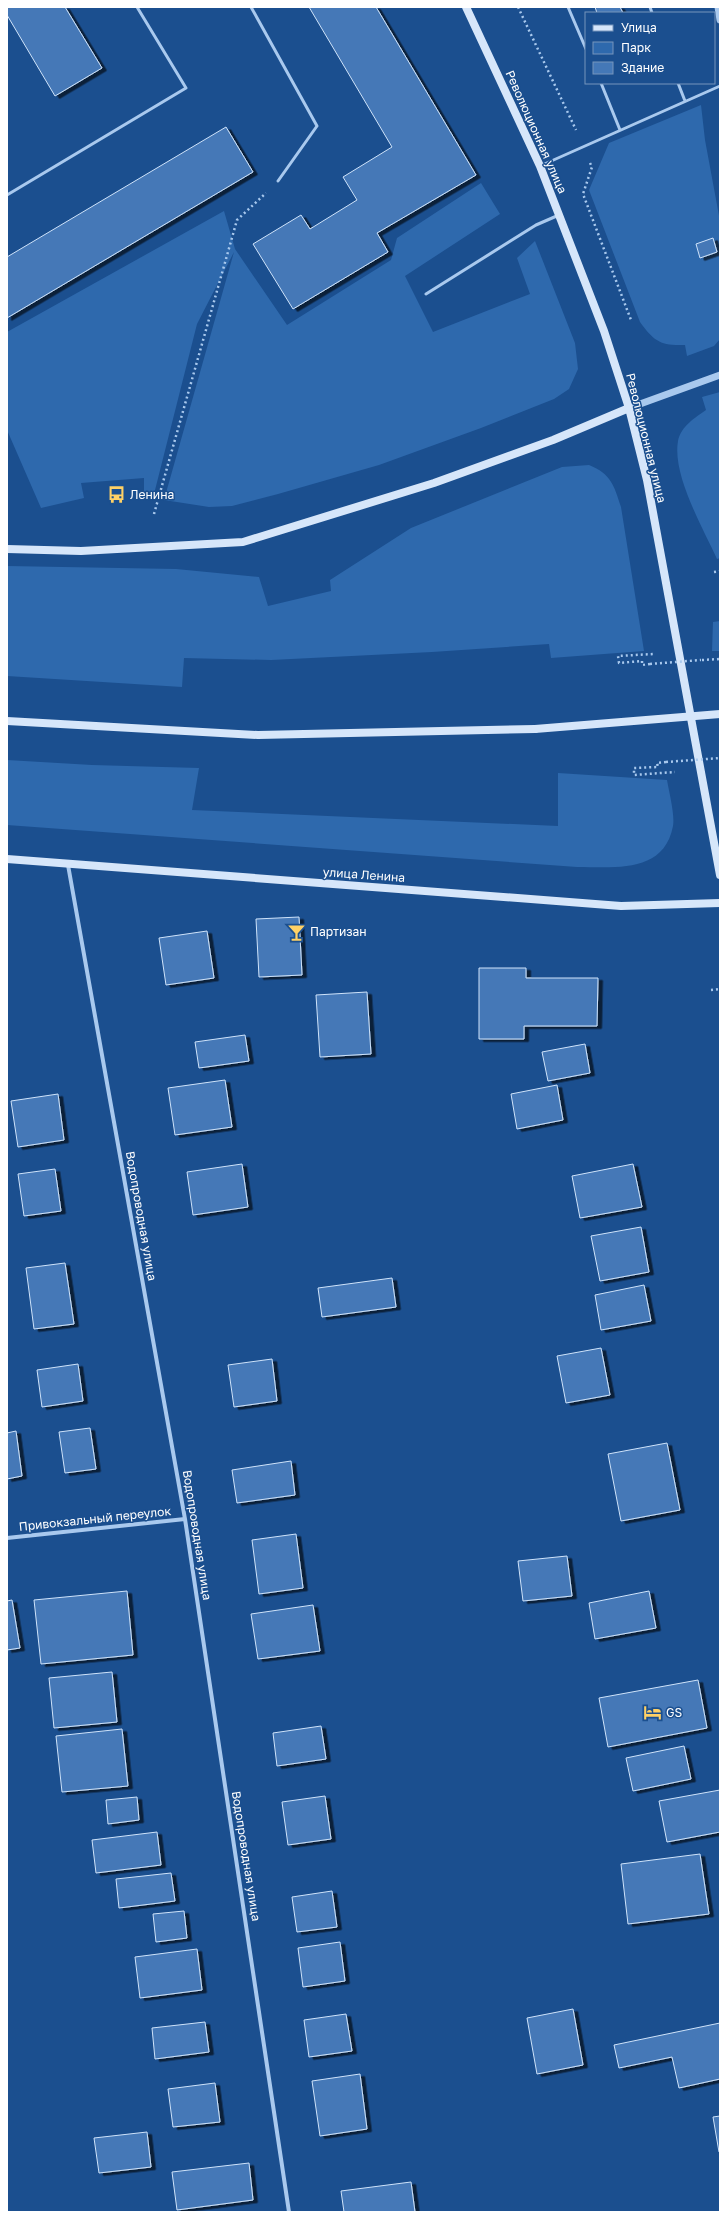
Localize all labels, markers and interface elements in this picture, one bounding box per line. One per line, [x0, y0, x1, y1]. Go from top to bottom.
legend [585, 12, 715, 84]
text: Улица [621, 20, 657, 35]
text: Парк [621, 40, 651, 55]
text: Здание [621, 60, 664, 75]
street label: Революционная улица [503, 68, 570, 196]
street label: Революционная улица [623, 371, 670, 504]
bus stop icon: Ленина [107, 485, 127, 505]
place label: Ленина [130, 487, 174, 502]
street label: улица Ленина [322, 864, 406, 885]
bar icon: Партизан [287, 922, 307, 942]
place label: Партизан [310, 924, 367, 939]
street label: Водопроводная улица [123, 1150, 160, 1282]
street label: Водопроводная улица [180, 1469, 215, 1601]
street label: Привокзальный переулок [18, 1503, 172, 1534]
hotel icon: GS [643, 1703, 663, 1723]
place label: GS [666, 1705, 682, 1720]
street label: Водопроводная улица [229, 1790, 264, 1922]

